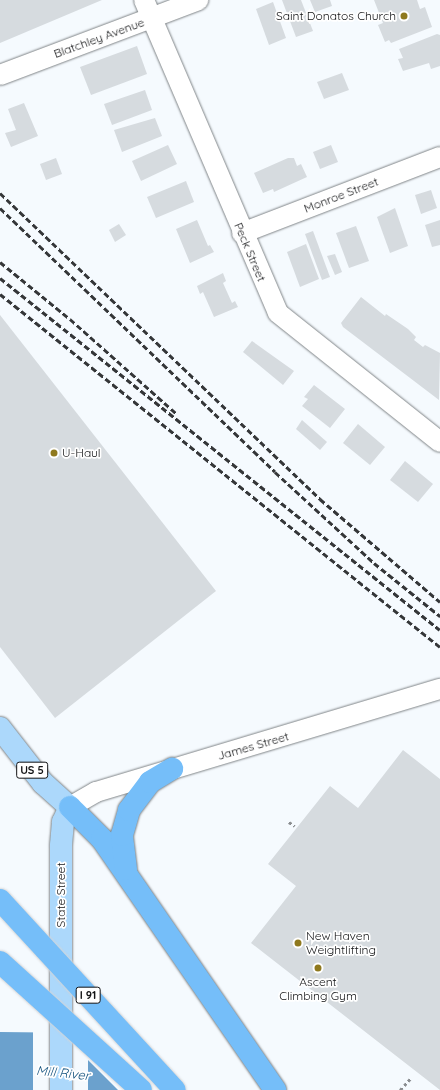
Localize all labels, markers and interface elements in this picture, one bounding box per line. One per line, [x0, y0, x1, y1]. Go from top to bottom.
place label: Saint Donatos Church [276, 9, 396, 23]
marker: Saint Donatos Church [399, 11, 409, 21]
street label: Blatchley Avenue [52, 15, 146, 61]
street label: Monroe Street [302, 174, 380, 216]
street label: Peck Street [231, 220, 269, 284]
place label: U-Haul [62, 446, 101, 460]
marker: U-Haul [49, 448, 59, 458]
street label: James Street [216, 729, 290, 763]
road number: US 5 [16, 761, 48, 779]
street label: State Street [54, 863, 68, 927]
place label: New Haven Weightlifting [306, 929, 376, 957]
marker: New Haven Weightlifting [293, 938, 303, 948]
marker: Ascent Climbing Gym [313, 963, 323, 973]
place label: Ascent Climbing Gym [279, 975, 357, 1003]
road number: I 91 [75, 986, 101, 1004]
water label: Mill River [35, 1062, 91, 1084]

